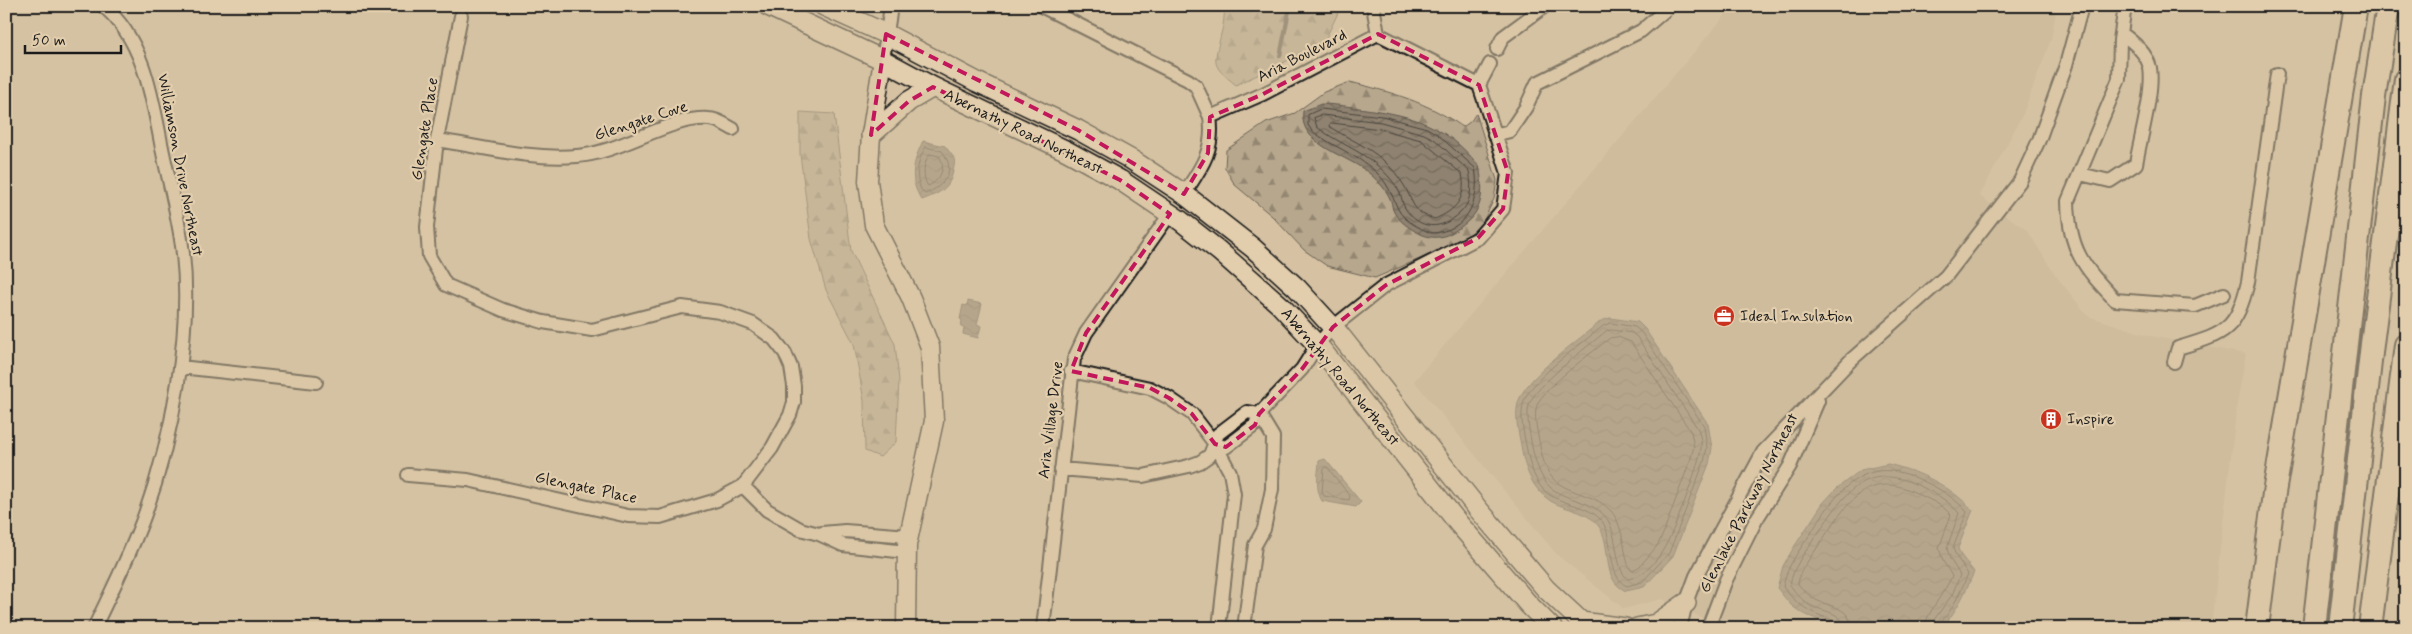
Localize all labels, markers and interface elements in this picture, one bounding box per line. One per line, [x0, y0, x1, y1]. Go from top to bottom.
scale bar [25, 22, 121, 54]
street label: Aria Boulevard [1254, 24, 1350, 88]
text: 50 m [32, 31, 66, 51]
street label: Williamson Drive Northeast [152, 72, 208, 258]
street label: Glengate Place [407, 76, 443, 182]
street label: Abernathy Road Northeast [940, 84, 1106, 180]
street label: Glengate Cove [592, 96, 691, 146]
street label: Abernathy Road Northeast [1276, 303, 1404, 451]
office icon: Ideal Insulation [1712, 304, 1736, 328]
place label: Ideal Insulation [1740, 306, 1852, 327]
street label: Aria Village Drive [1033, 360, 1069, 480]
building icon: Inspire [2039, 407, 2063, 431]
place label: Inspire [2067, 409, 2115, 430]
street label: Glenlake Parkway Northeast [1694, 410, 1804, 596]
street label: Glengate Place [533, 467, 639, 509]

